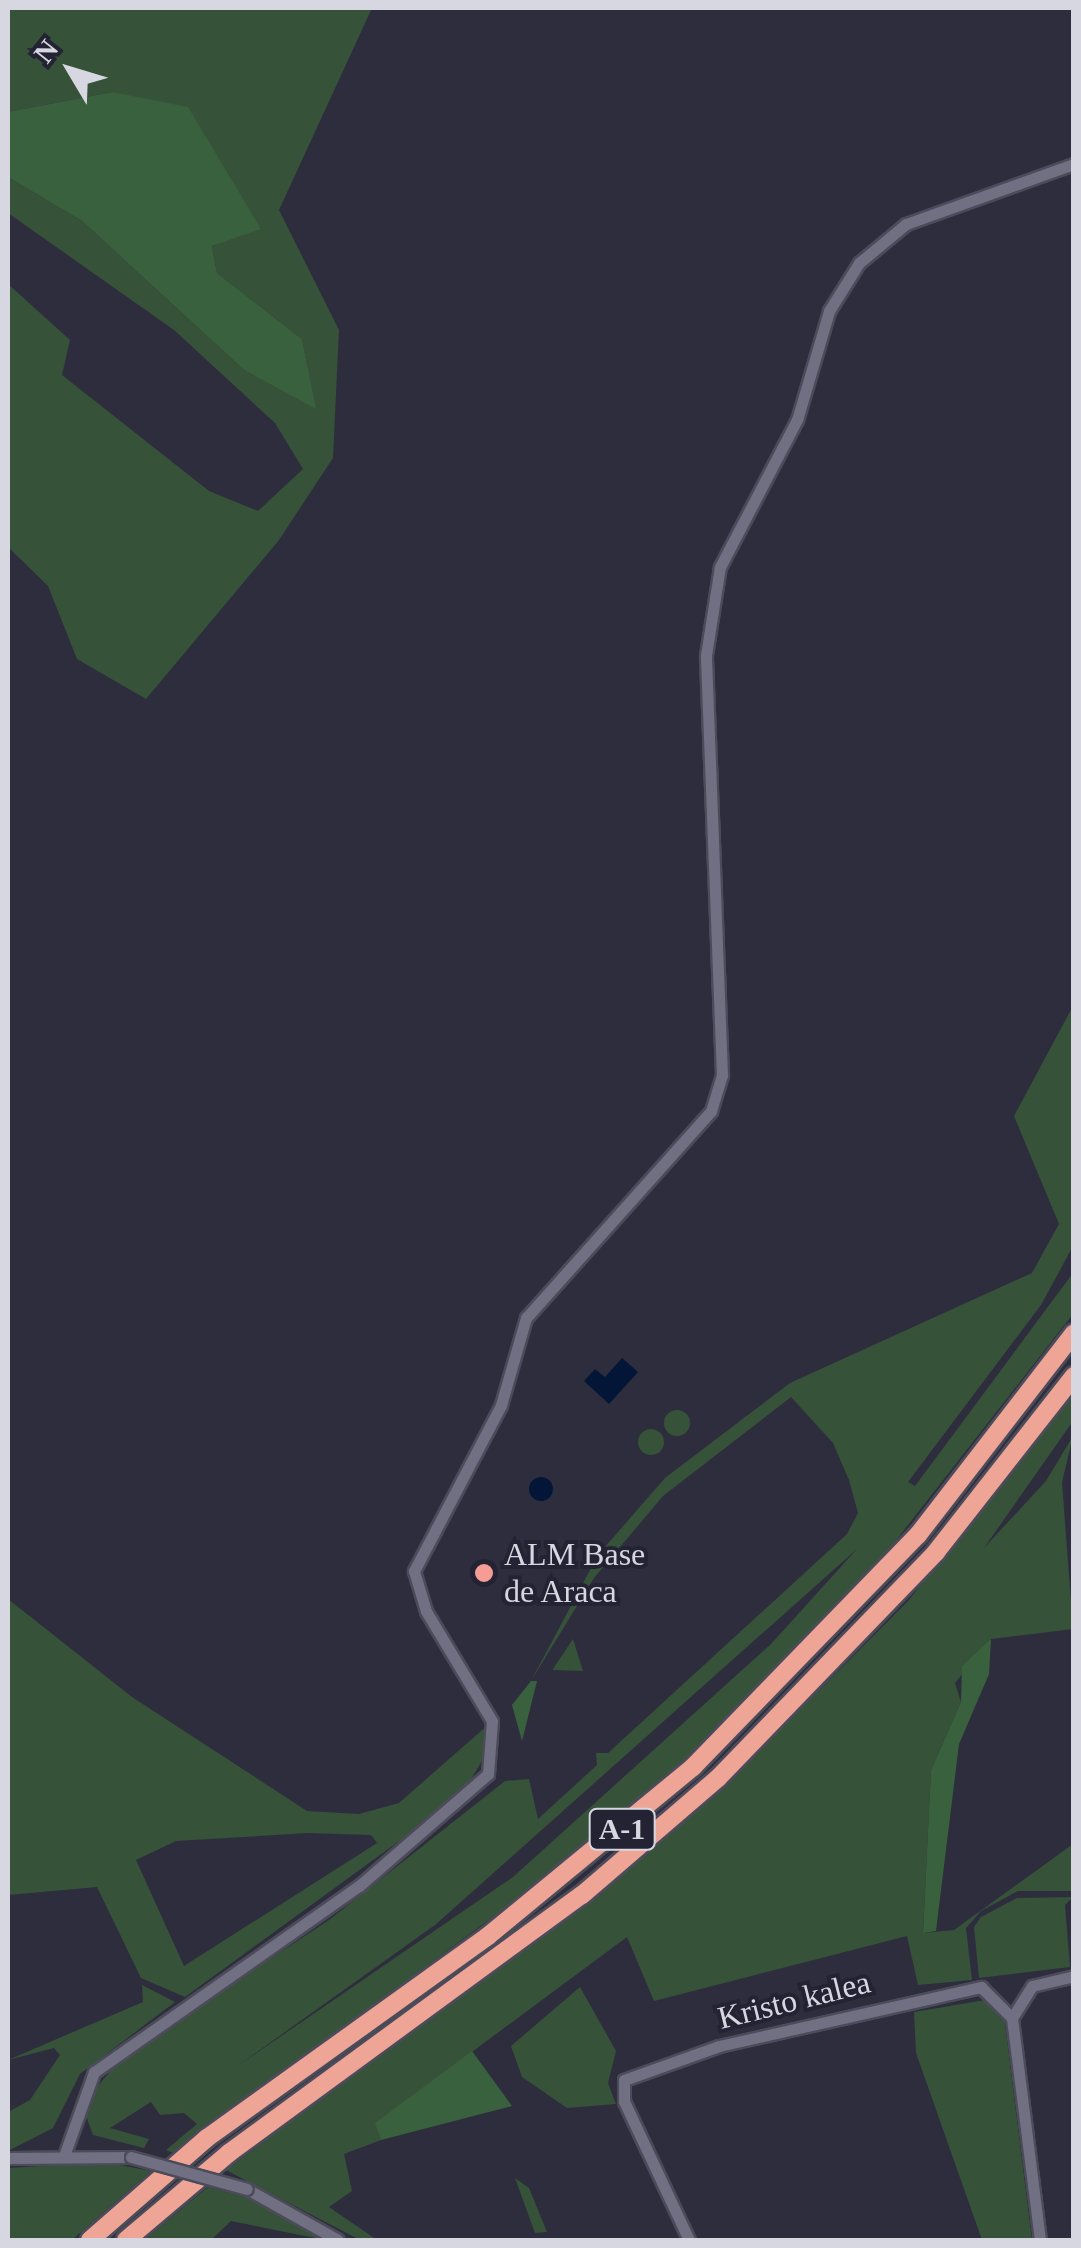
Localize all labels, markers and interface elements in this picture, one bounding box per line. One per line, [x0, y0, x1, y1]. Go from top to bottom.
north arrow [20, 20, 120, 120]
text: N [28, 34, 64, 69]
place label: ALM Base de Araca [504, 1536, 645, 1611]
marker: ALM Base de Araca [473, 1562, 495, 1584]
road number: A-1 [587, 1804, 657, 1854]
street label: Kristo kalea [714, 1963, 874, 2037]

